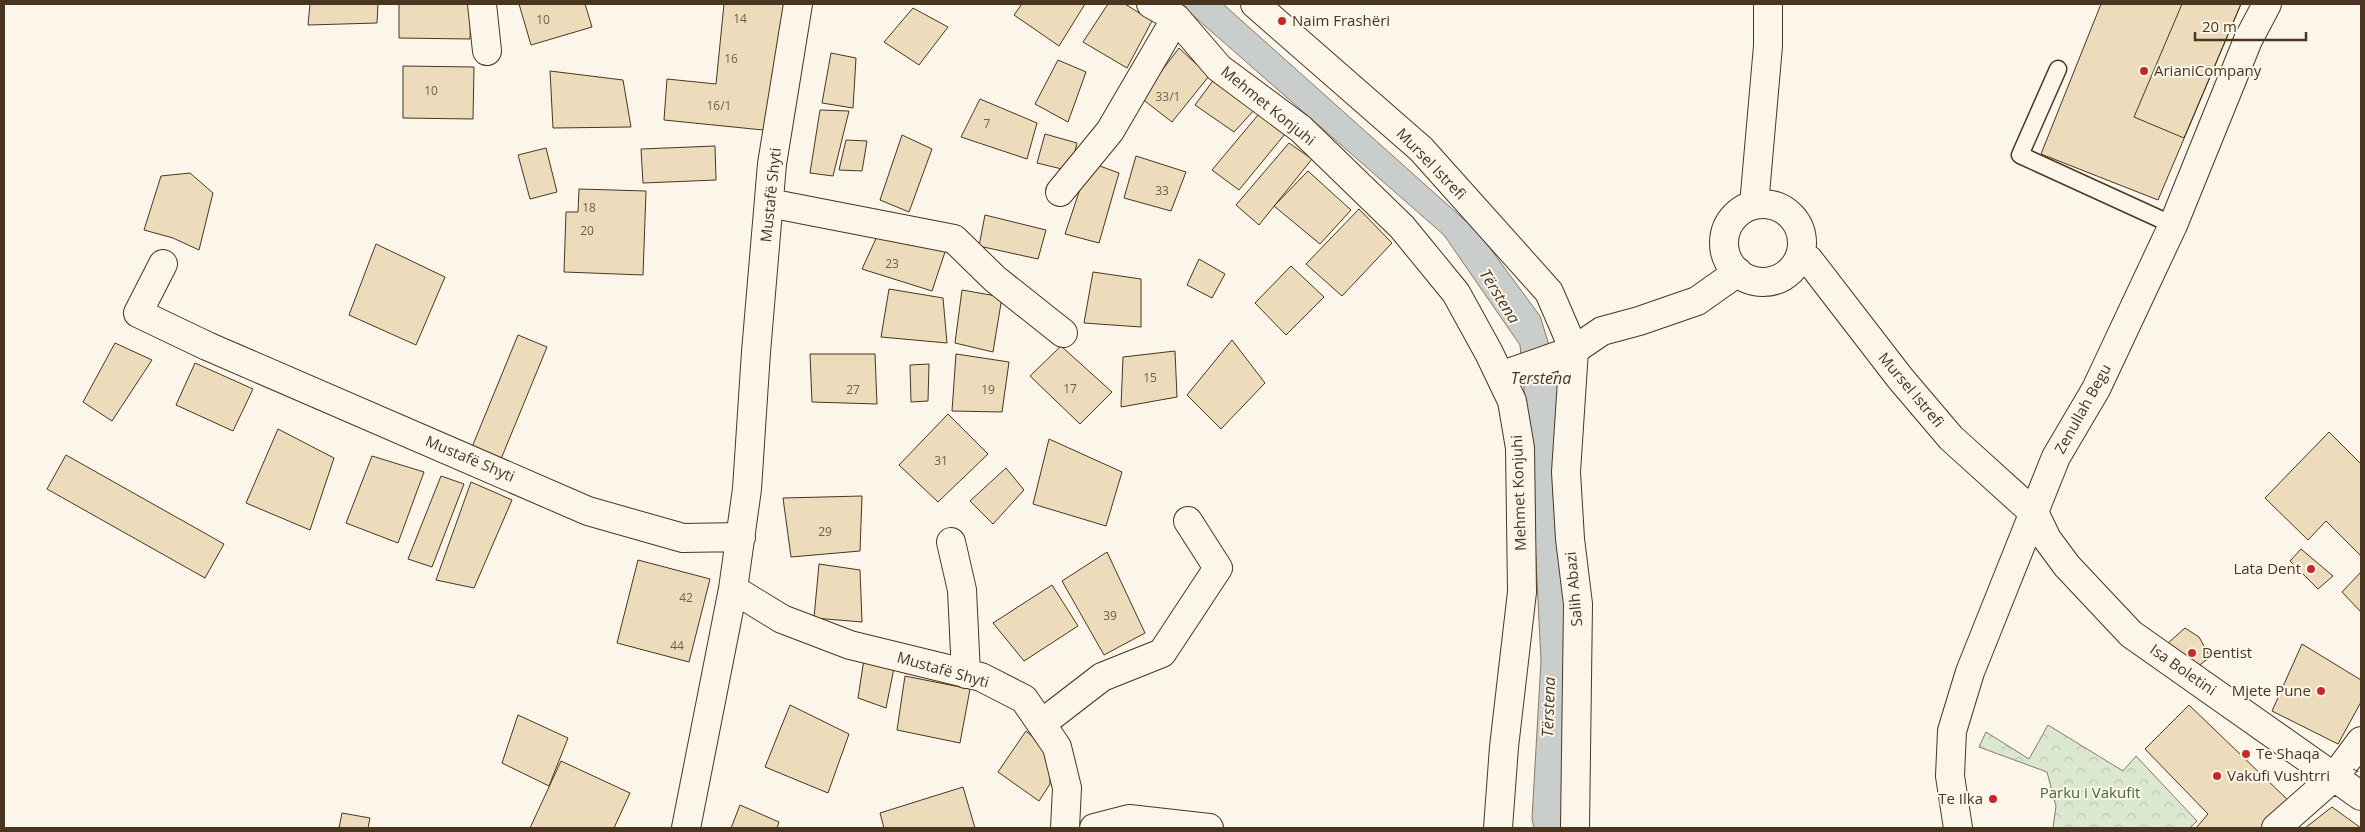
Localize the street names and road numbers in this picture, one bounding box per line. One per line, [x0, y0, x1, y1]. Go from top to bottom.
street label: Mehmet Konjuhi [1217, 61, 1320, 150]
street label: Mursel Istrefi [1393, 123, 1471, 203]
street label: Mustafë Shyti [755, 147, 785, 243]
street label: Mursel Istrefi [1874, 348, 1949, 431]
street label: Zenullah Begu [2049, 360, 2115, 457]
street label: Mustafë Shyti [423, 430, 518, 486]
street label: Mehmet Konjuhi [1506, 435, 1530, 551]
street label: Salih Abazi [1560, 551, 1586, 627]
street label: Isa Boletini [2146, 639, 2221, 699]
street label: Mustafë Shyti [895, 646, 992, 692]

